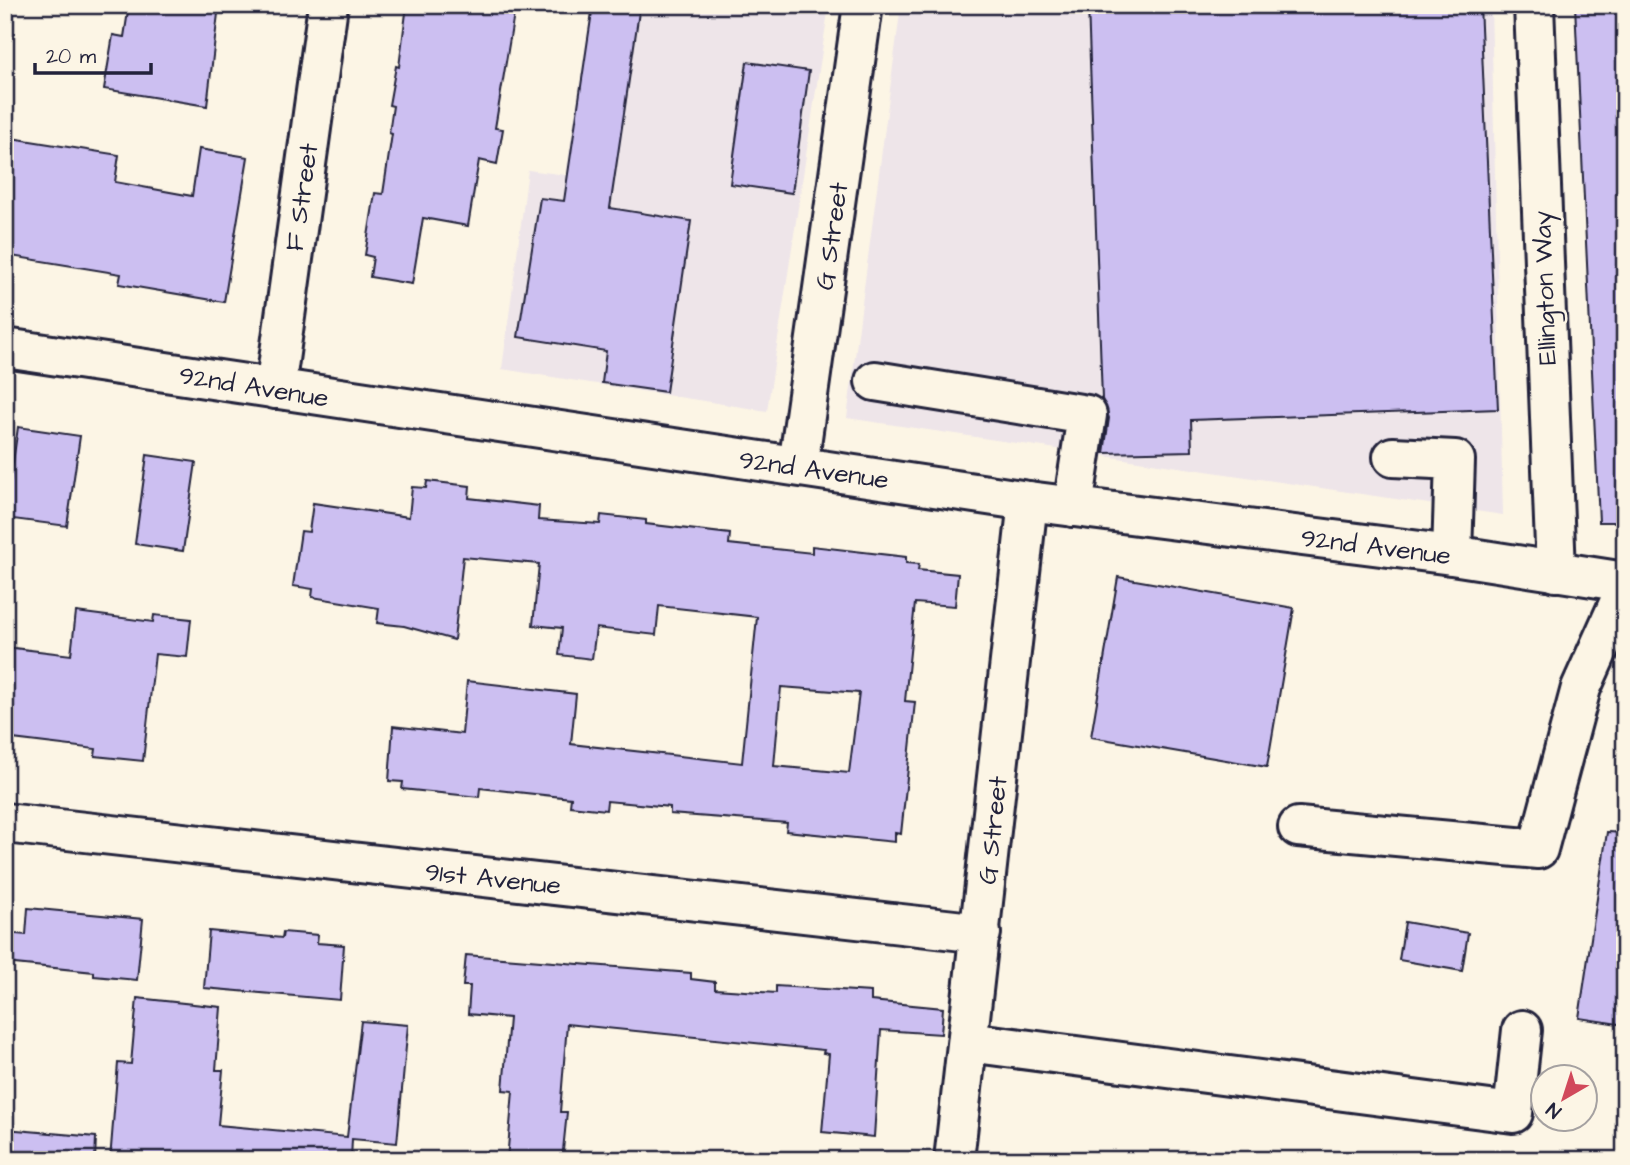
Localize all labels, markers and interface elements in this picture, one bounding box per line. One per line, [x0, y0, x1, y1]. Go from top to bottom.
scale bar [35, 32, 150, 76]
text: 20 m [46, 42, 97, 71]
street label: F Street [277, 140, 327, 253]
street label: G Street [807, 179, 857, 292]
street label: Ellington Way [1524, 210, 1568, 366]
street label: 92nd Avenue [177, 357, 331, 417]
street label: 92nd Avenue [737, 442, 891, 498]
street label: 92nd Avenue [1299, 520, 1453, 574]
street label: G Street [969, 774, 1017, 886]
street label: 91st Avenue [423, 854, 563, 904]
north arrow [1528, 1064, 1598, 1134]
text: N [1541, 1096, 1567, 1124]

